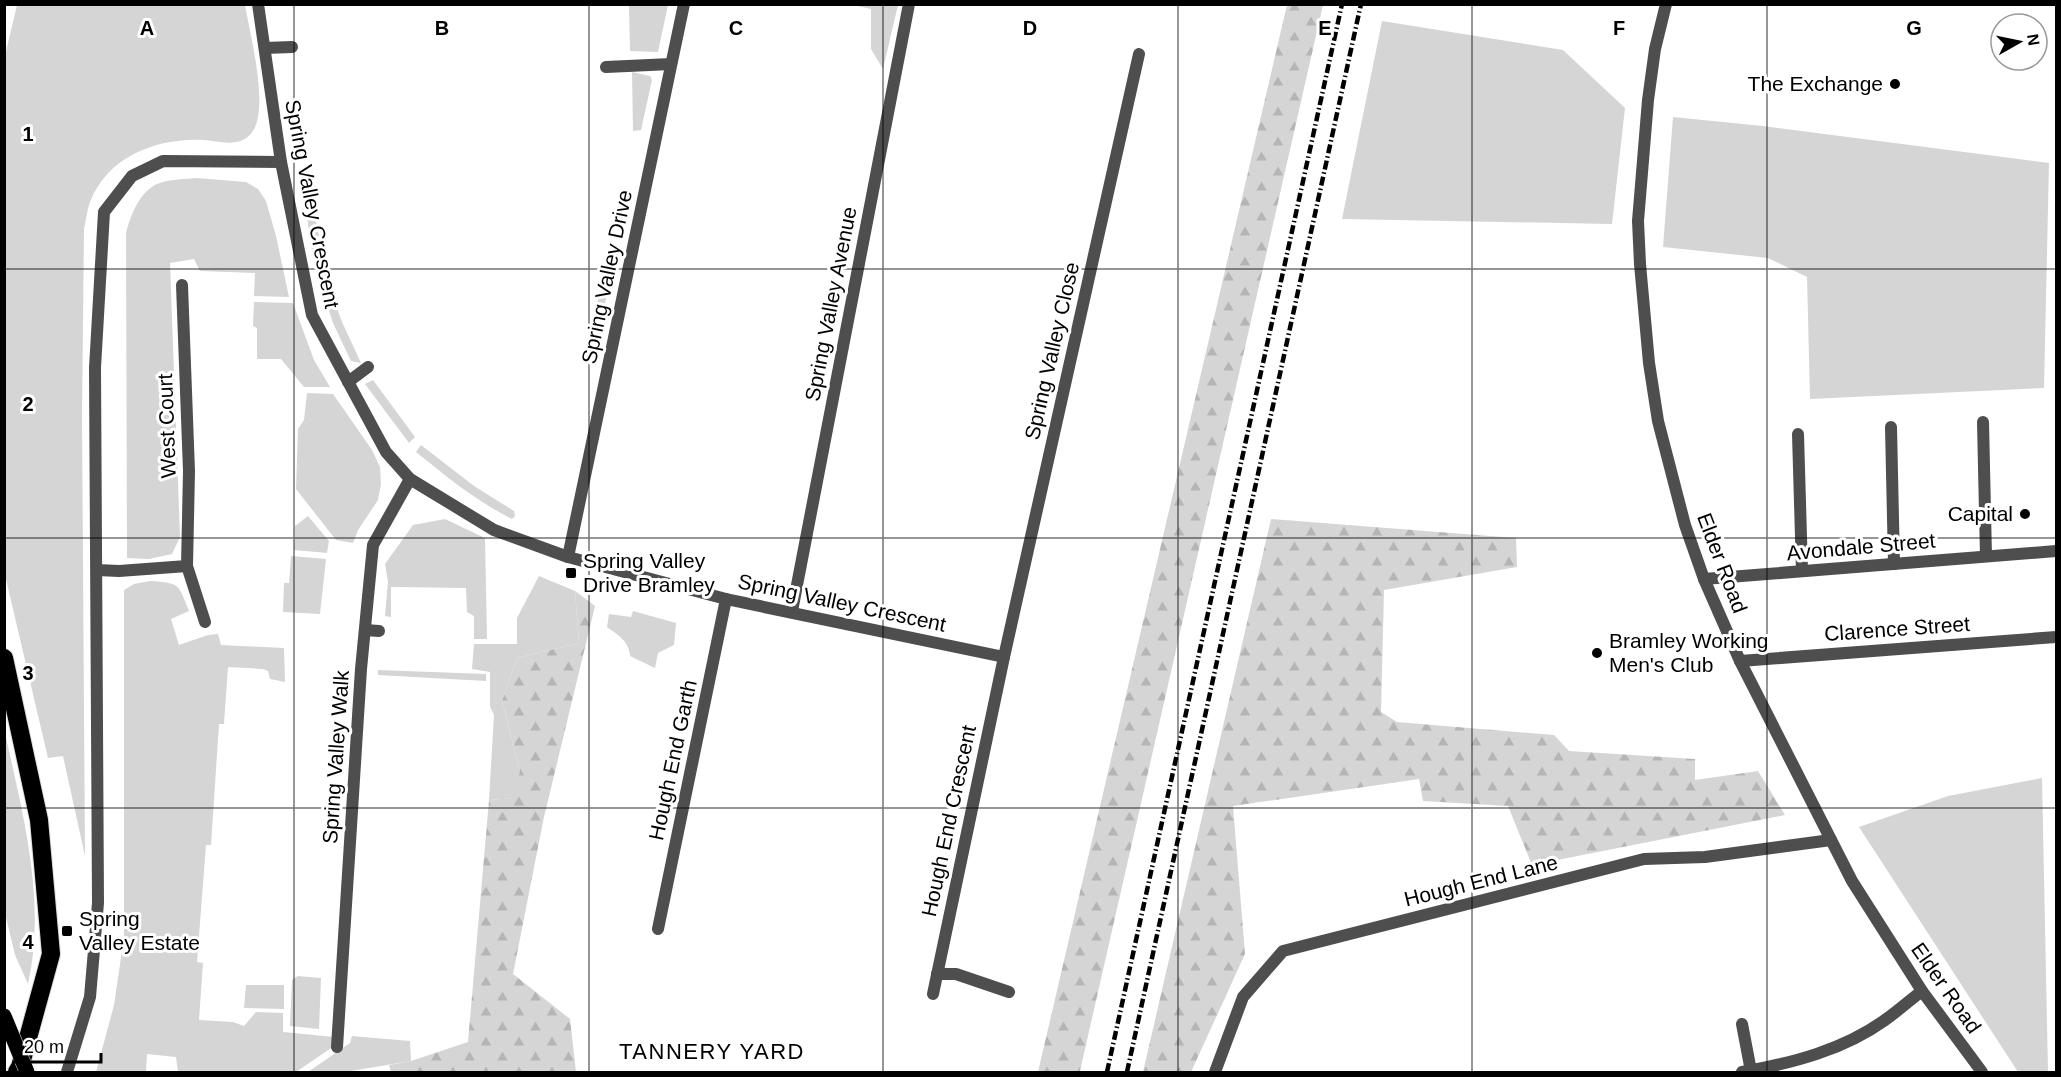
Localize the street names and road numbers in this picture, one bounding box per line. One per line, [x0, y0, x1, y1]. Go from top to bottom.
street label: Spring Valley Crescent [281, 98, 344, 310]
street label: Spring Valley Drive [577, 188, 636, 366]
street label: Spring Valley Avenue [800, 205, 861, 403]
street label: Spring Valley Close [1020, 260, 1083, 442]
street label: West Court [153, 373, 180, 479]
street label: Elder Road [1693, 510, 1752, 616]
street label: Avondale Street [1786, 529, 1936, 564]
street label: Spring Valley Crescent [736, 569, 948, 636]
street label: Clarence Street [1823, 612, 1971, 645]
street label: Spring Valley Walk [318, 669, 353, 845]
street label: Hough End Garth [644, 678, 701, 842]
street label: Hough End Crescent [917, 723, 980, 919]
street label: Hough End Lane [1402, 850, 1560, 911]
street label: Elder Road [1907, 938, 1986, 1037]

